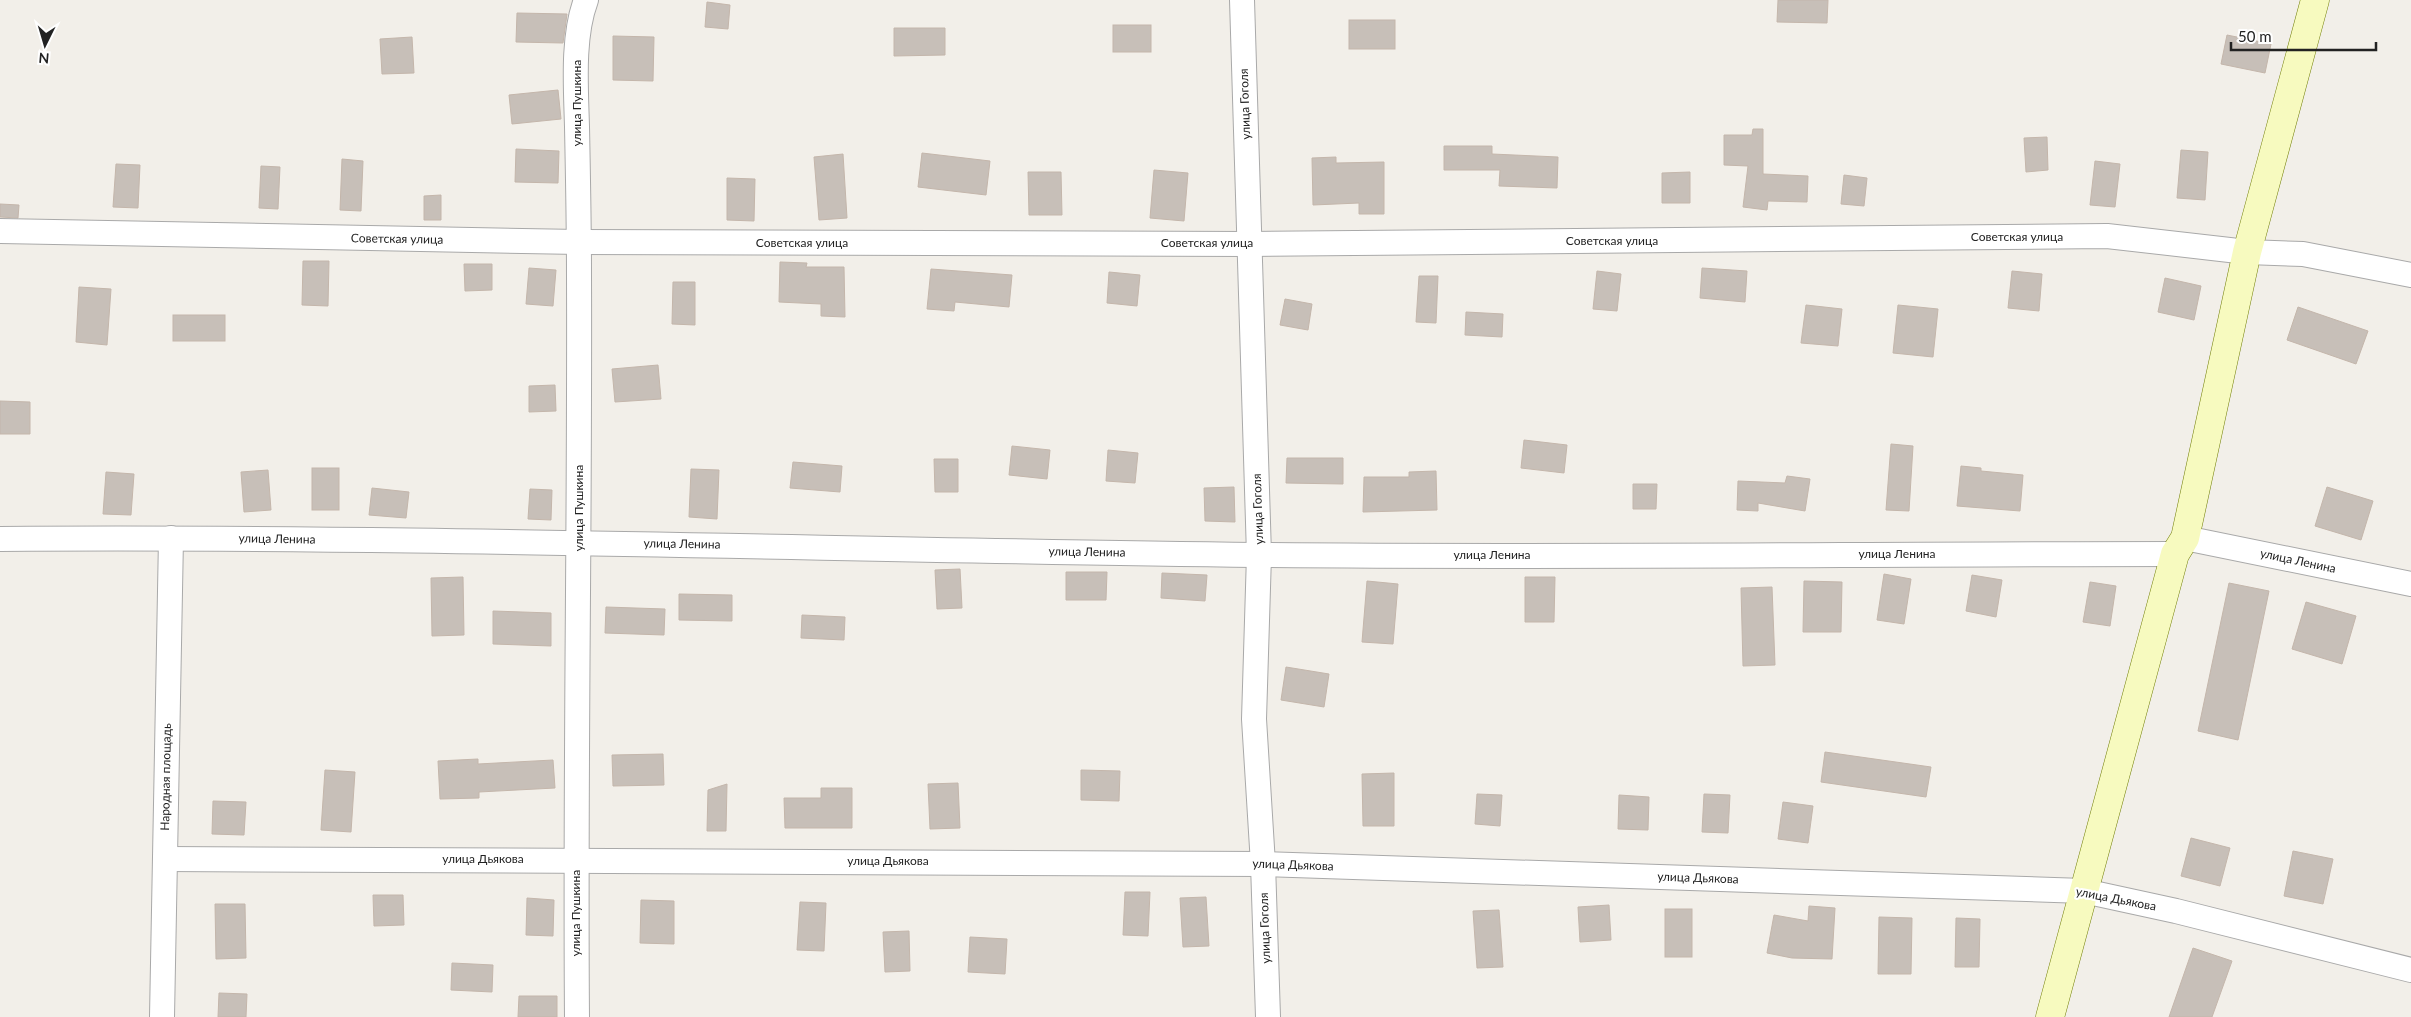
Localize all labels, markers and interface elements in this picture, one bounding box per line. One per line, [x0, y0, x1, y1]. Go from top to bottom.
north arrow [20, 20, 70, 70]
scale bar [2231, 20, 2376, 52]
text: 50 m [2238, 27, 2272, 45]
text: N [38, 50, 50, 67]
street label: улица Пушкина [569, 60, 584, 146]
street label: улица Гоголя [1236, 68, 1253, 140]
street label: Советская улица [1971, 229, 2063, 244]
street label: Советская улица [351, 230, 443, 247]
street label: Советская улица [1566, 233, 1658, 248]
street label: Советская улица [756, 235, 848, 250]
street label: Советская улица [1161, 235, 1253, 250]
street label: улица Пушкина [571, 465, 586, 551]
street label: улица Гоголя [1249, 473, 1266, 545]
street label: улица Ленина [238, 530, 316, 547]
street label: улица Ленина [643, 535, 721, 552]
street label: улица Ленина [1048, 543, 1126, 560]
street label: улица Ленина [2259, 545, 2337, 576]
street label: улица Ленина [1858, 546, 1936, 561]
street label: улица Ленина [1453, 547, 1531, 562]
street label: Народная площадь [157, 723, 174, 831]
street label: улица Дьякова [442, 851, 524, 866]
street label: улица Дьякова [847, 853, 929, 868]
street label: улица Дьякова [1252, 856, 1334, 873]
street label: улица Дьякова [1657, 869, 1739, 886]
street label: улица Пушкина [568, 870, 583, 956]
street label: улица Дьякова [2075, 883, 2158, 914]
street label: улица Гоголя [1256, 892, 1273, 964]

